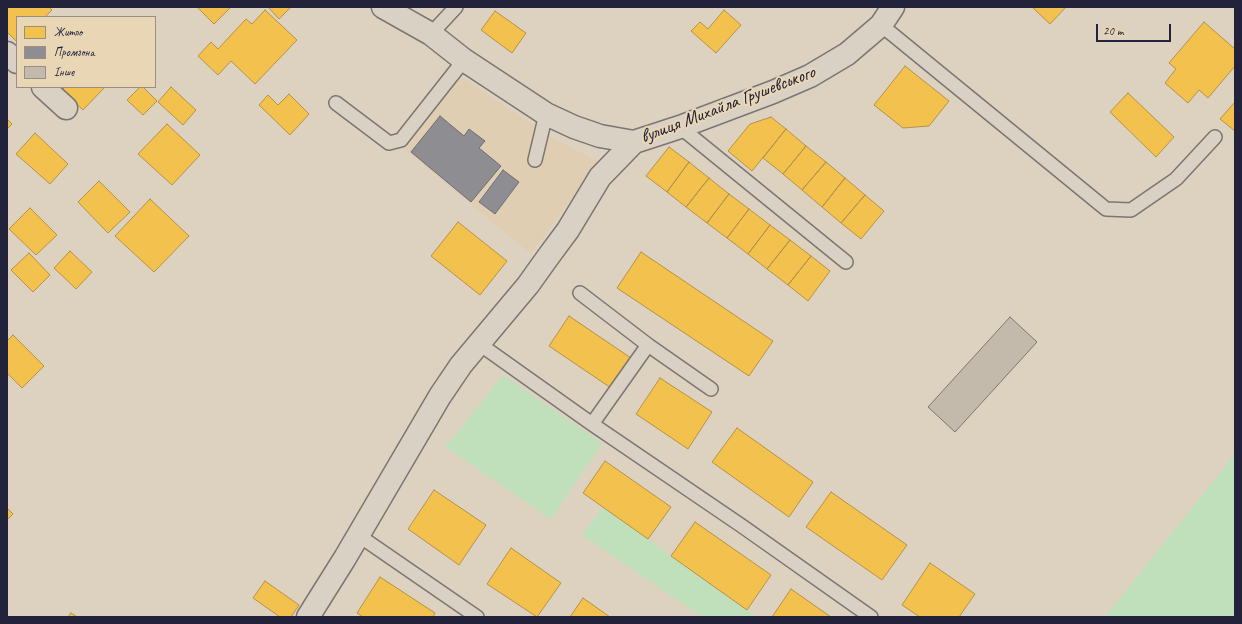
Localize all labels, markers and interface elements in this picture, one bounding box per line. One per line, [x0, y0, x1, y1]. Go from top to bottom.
legend [16, 16, 156, 88]
scale bar [1098, 16, 1173, 42]
text: 20 m [1103, 23, 1123, 39]
text: Житло [54, 24, 82, 40]
text: Промзона [54, 44, 94, 60]
street label: вулиця Михайла Грушевського [637, 61, 819, 149]
text: Інше [54, 64, 74, 80]

